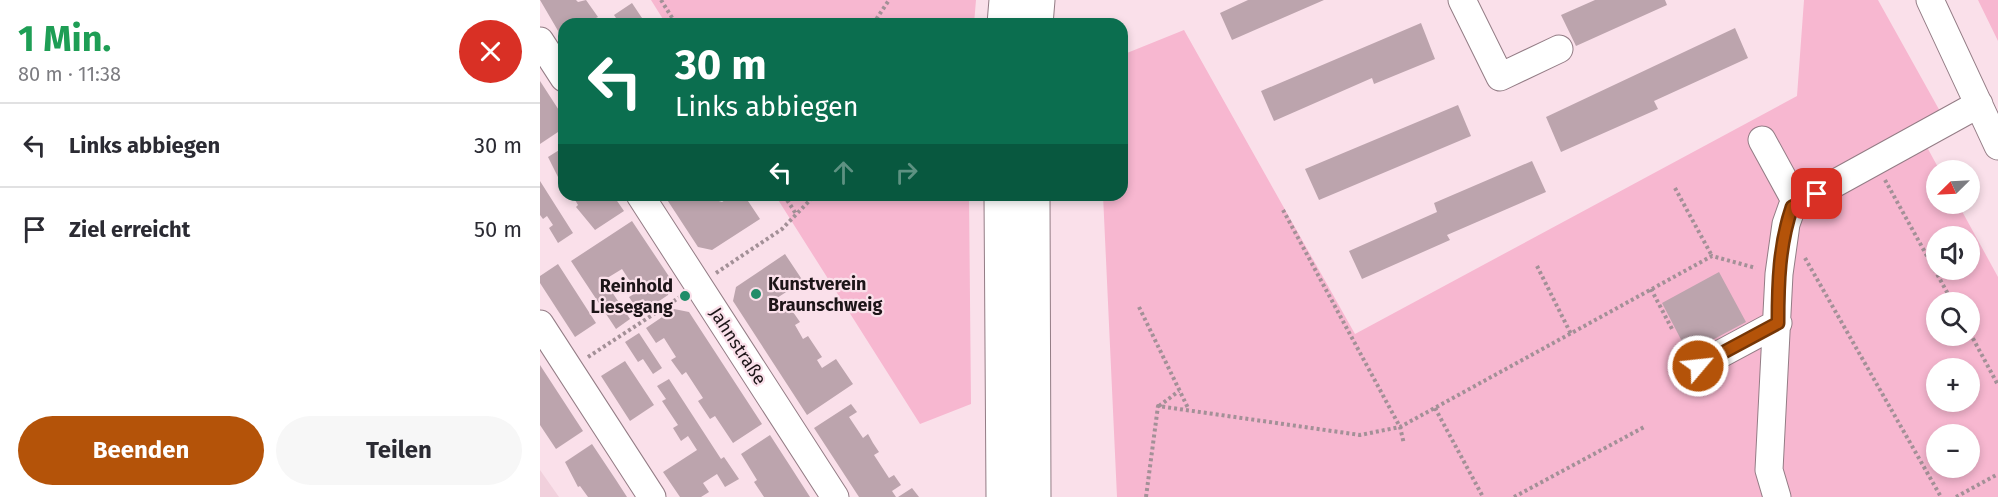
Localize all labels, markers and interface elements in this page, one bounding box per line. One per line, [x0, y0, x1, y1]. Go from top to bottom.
text: 1 Min. [18, 17, 111, 61]
button: close [459, 20, 522, 83]
text: 30 m [675, 40, 767, 90]
icon: left [576, 42, 654, 120]
text: 80 m · 11:38 [18, 62, 121, 86]
text: Links abbiegen [675, 91, 859, 123]
icon: left [18, 129, 51, 162]
text: Links abbiegen [69, 132, 220, 159]
text: 30 m [474, 132, 522, 159]
icon: left [764, 156, 797, 189]
icon: ahead [827, 156, 860, 189]
icon: right [890, 156, 923, 189]
north arrow [1926, 160, 1980, 214]
map controls [1926, 160, 1980, 478]
pin [1791, 168, 1842, 219]
icon: arrive [1800, 177, 1833, 210]
icon: arrive [18, 213, 51, 246]
text: Ziel erreicht [69, 216, 190, 243]
text: 50 m [474, 216, 522, 243]
button: sound [1926, 226, 1980, 280]
place label: Kunstverein Braunschweig [768, 273, 882, 316]
place label: Reinhold Liesegang [590, 275, 673, 318]
marker: Kunstverein Braunschweig [749, 287, 763, 301]
marker: Reinhold Liesegang [678, 289, 692, 303]
button: search [1926, 292, 1980, 346]
street label: Jahnstraße [705, 303, 771, 389]
position arrow [1666, 334, 1730, 398]
button: + [1926, 358, 1980, 412]
button: Beenden [18, 416, 264, 485]
button: Teilen [276, 416, 522, 485]
button: − [1926, 424, 1980, 478]

